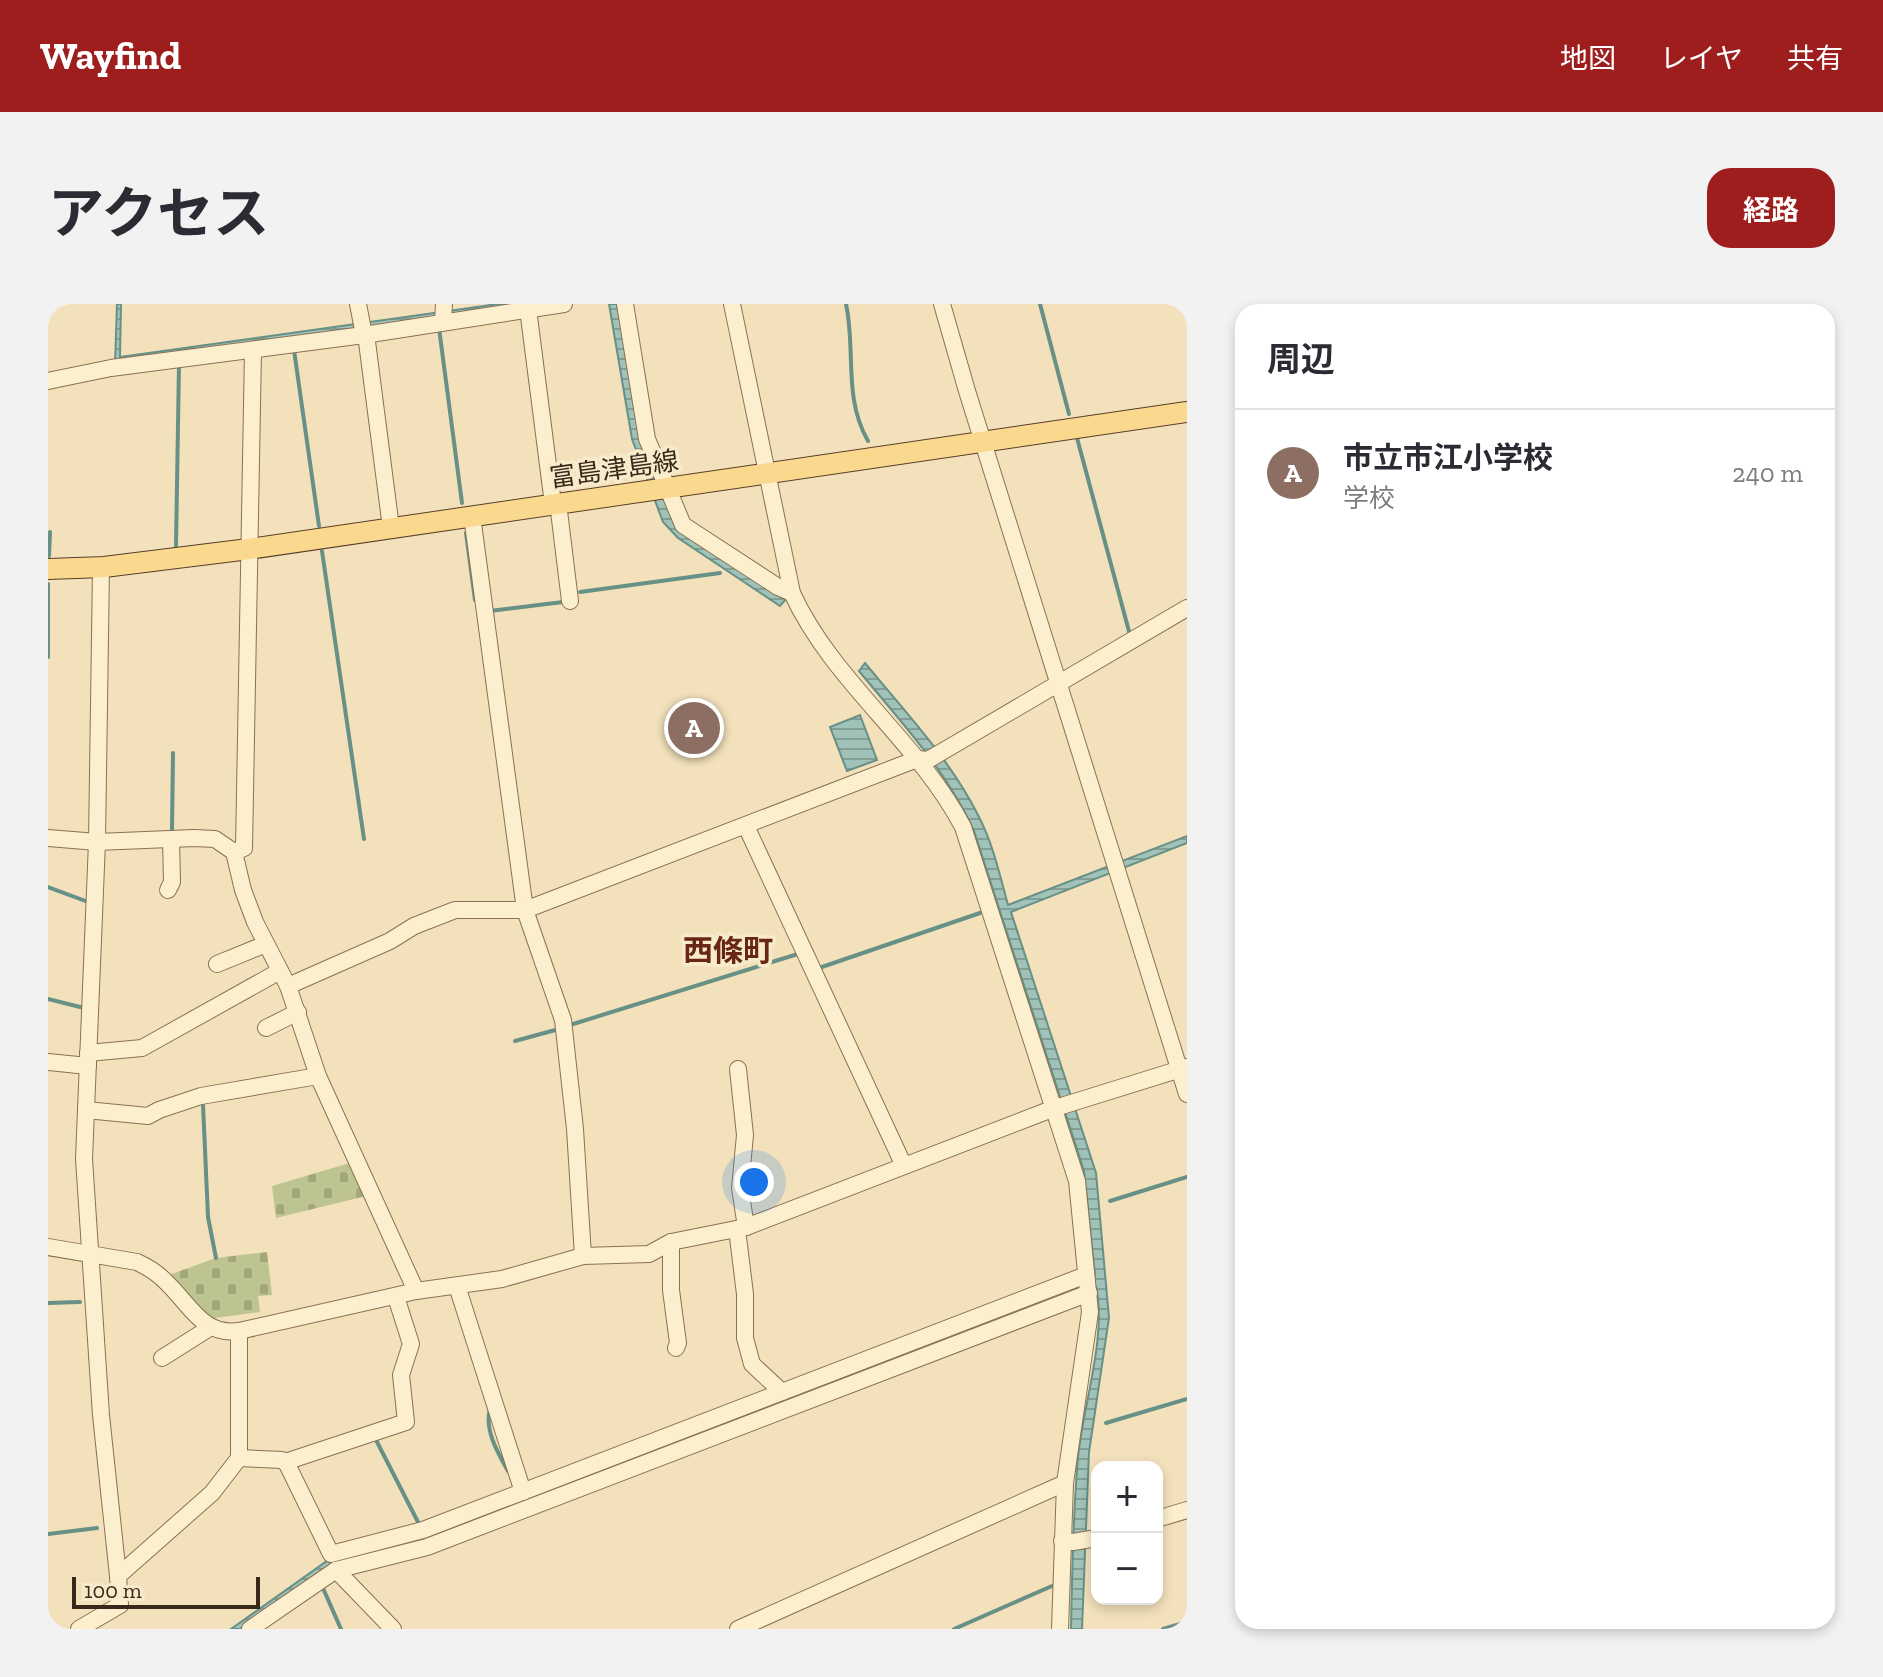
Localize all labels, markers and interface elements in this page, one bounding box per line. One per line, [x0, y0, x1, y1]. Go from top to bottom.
text: Wayfind [40, 33, 181, 79]
text: 地図 [1560, 42, 1616, 75]
text: レイヤ [1660, 42, 1743, 75]
text: 共有 [1787, 42, 1843, 75]
button: 経路 [1707, 168, 1835, 248]
text: アクセス [48, 180, 269, 247]
text: 周辺 [1267, 339, 1335, 380]
text: 市立市江小学校 [1343, 440, 1553, 476]
street label: 富島津島線 [547, 444, 681, 494]
text: A [1284, 457, 1302, 489]
text: 240 m [1732, 457, 1803, 489]
text: 学校 [1343, 482, 1395, 514]
pin: A [668, 698, 720, 758]
district label: 西條町 [683, 933, 773, 969]
your location [734, 1162, 774, 1202]
map controls [1091, 1461, 1163, 1605]
button: + [1091, 1461, 1163, 1533]
button: − [1091, 1533, 1163, 1605]
scale bar [72, 1573, 260, 1609]
text: 100 m [84, 1577, 142, 1604]

